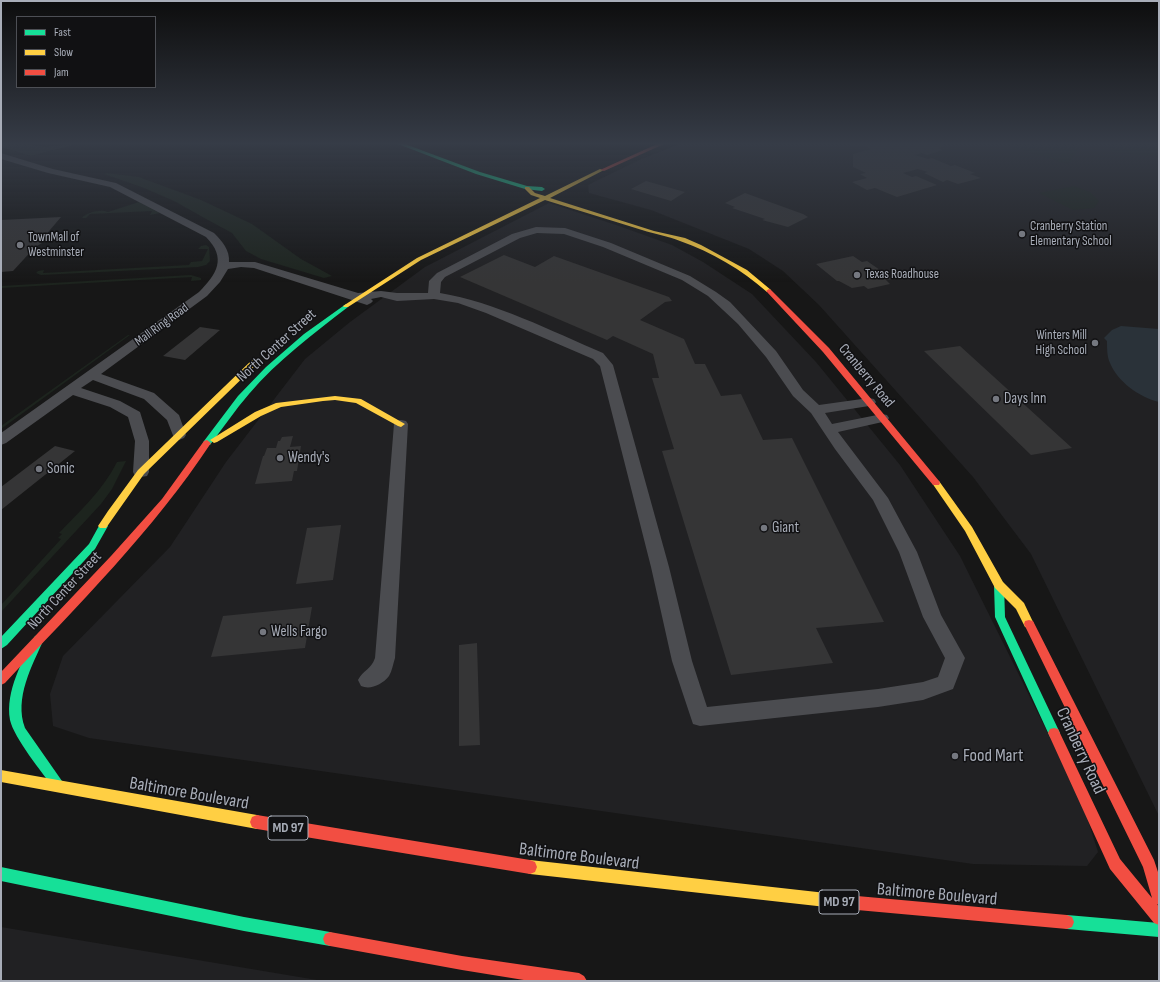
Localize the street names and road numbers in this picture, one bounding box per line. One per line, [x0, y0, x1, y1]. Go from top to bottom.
street label: Mall Ring Road [132, 300, 192, 350]
street label: North Center Street [234, 306, 320, 386]
street label: Cranberry Road [834, 340, 898, 412]
street label: North Center Street [24, 548, 106, 634]
street label: Cranberry Road [1051, 704, 1109, 798]
street label: Baltimore Boulevard [128, 773, 250, 815]
road number: MD 97 [268, 816, 308, 840]
street label: Baltimore Boulevard [518, 839, 640, 875]
street label: Baltimore Boulevard [876, 879, 998, 911]
road number: MD 97 [819, 890, 859, 914]

